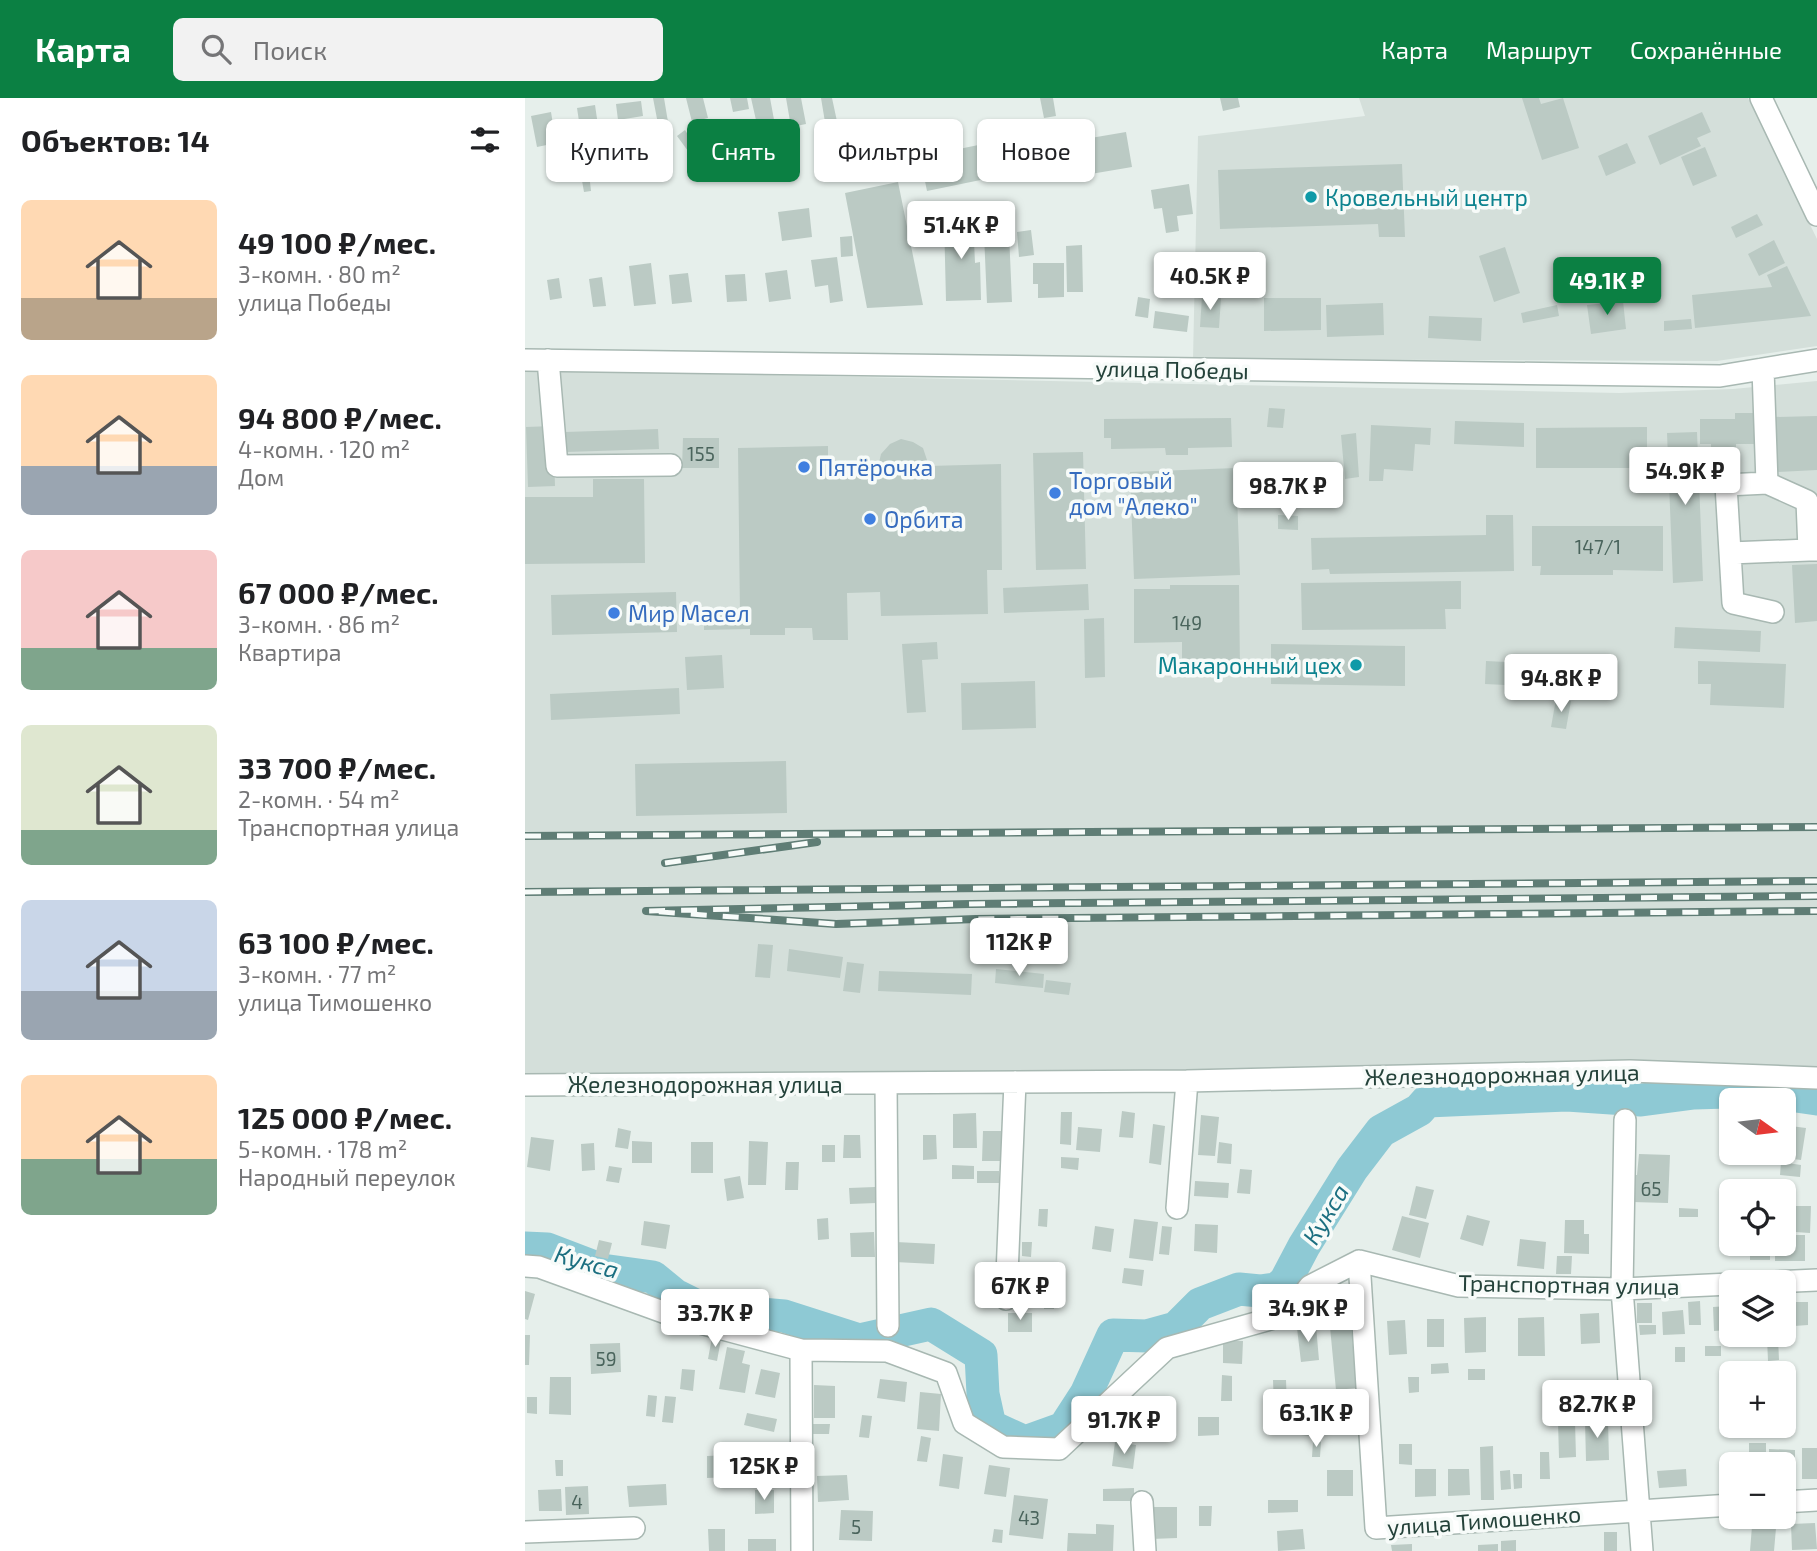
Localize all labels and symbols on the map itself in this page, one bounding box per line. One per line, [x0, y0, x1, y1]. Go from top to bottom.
place label: Кровельный центр [1325, 183, 1528, 211]
marker: Кровельный центр [1303, 189, 1319, 205]
pin: 51.4K ₽ [896, 202, 1026, 261]
pin: 40.5K ₽ [1145, 252, 1275, 312]
pin: 49.1K ₽ [1542, 258, 1672, 317]
street label: улица Победы [1095, 354, 1249, 385]
house number: 155 [687, 442, 715, 465]
pin: 54.9K ₽ [1620, 448, 1750, 507]
place label: Пятёрочка [818, 453, 933, 481]
marker: Пятёрочка [796, 459, 812, 475]
pin: 98.7K ₽ [1223, 462, 1353, 522]
place label: Торговый дом "Алеко" [1069, 466, 1198, 520]
marker: Торговый дом "Алеко" [1047, 485, 1063, 501]
place label: Орбита [884, 505, 963, 533]
marker: Орбита [862, 511, 878, 527]
house number: 147/1 [1575, 535, 1621, 558]
place label: Мир Масел [628, 599, 750, 627]
marker: Мир Масел [606, 605, 622, 621]
house number: 149 [1172, 611, 1202, 634]
place label: Макаронный цех [1158, 651, 1342, 679]
pin: 94.8K ₽ [1496, 654, 1626, 714]
marker: Макаронный цех [1348, 657, 1364, 673]
pin: 112K ₽ [962, 918, 1076, 978]
street label: Железнодорожная улица [1364, 1058, 1640, 1091]
street label: Железнодорожная улица [567, 1070, 843, 1099]
north arrow [1719, 1088, 1795, 1166]
house number: 65 [1640, 1177, 1662, 1200]
water label: Кукса [1296, 1179, 1354, 1249]
water label: Кукса [552, 1238, 622, 1284]
pin: 67K ₽ [971, 1262, 1069, 1322]
street label: Транспортная улица [1458, 1268, 1680, 1301]
pin: 34.9K ₽ [1243, 1284, 1373, 1344]
pin: 33.7K ₽ [650, 1290, 780, 1349]
house number: 59 [595, 1347, 617, 1370]
pin: 82.7K ₽ [1532, 1380, 1662, 1440]
pin: 63.1K ₽ [1251, 1390, 1381, 1449]
pin: 91.7K ₽ [1059, 1396, 1189, 1456]
pin: 125K ₽ [707, 1442, 821, 1502]
house number: 4 [571, 1490, 583, 1513]
street label: улица Тимошенко [1386, 1499, 1582, 1542]
house number: 43 [1018, 1506, 1040, 1529]
house number: 5 [851, 1515, 861, 1538]

